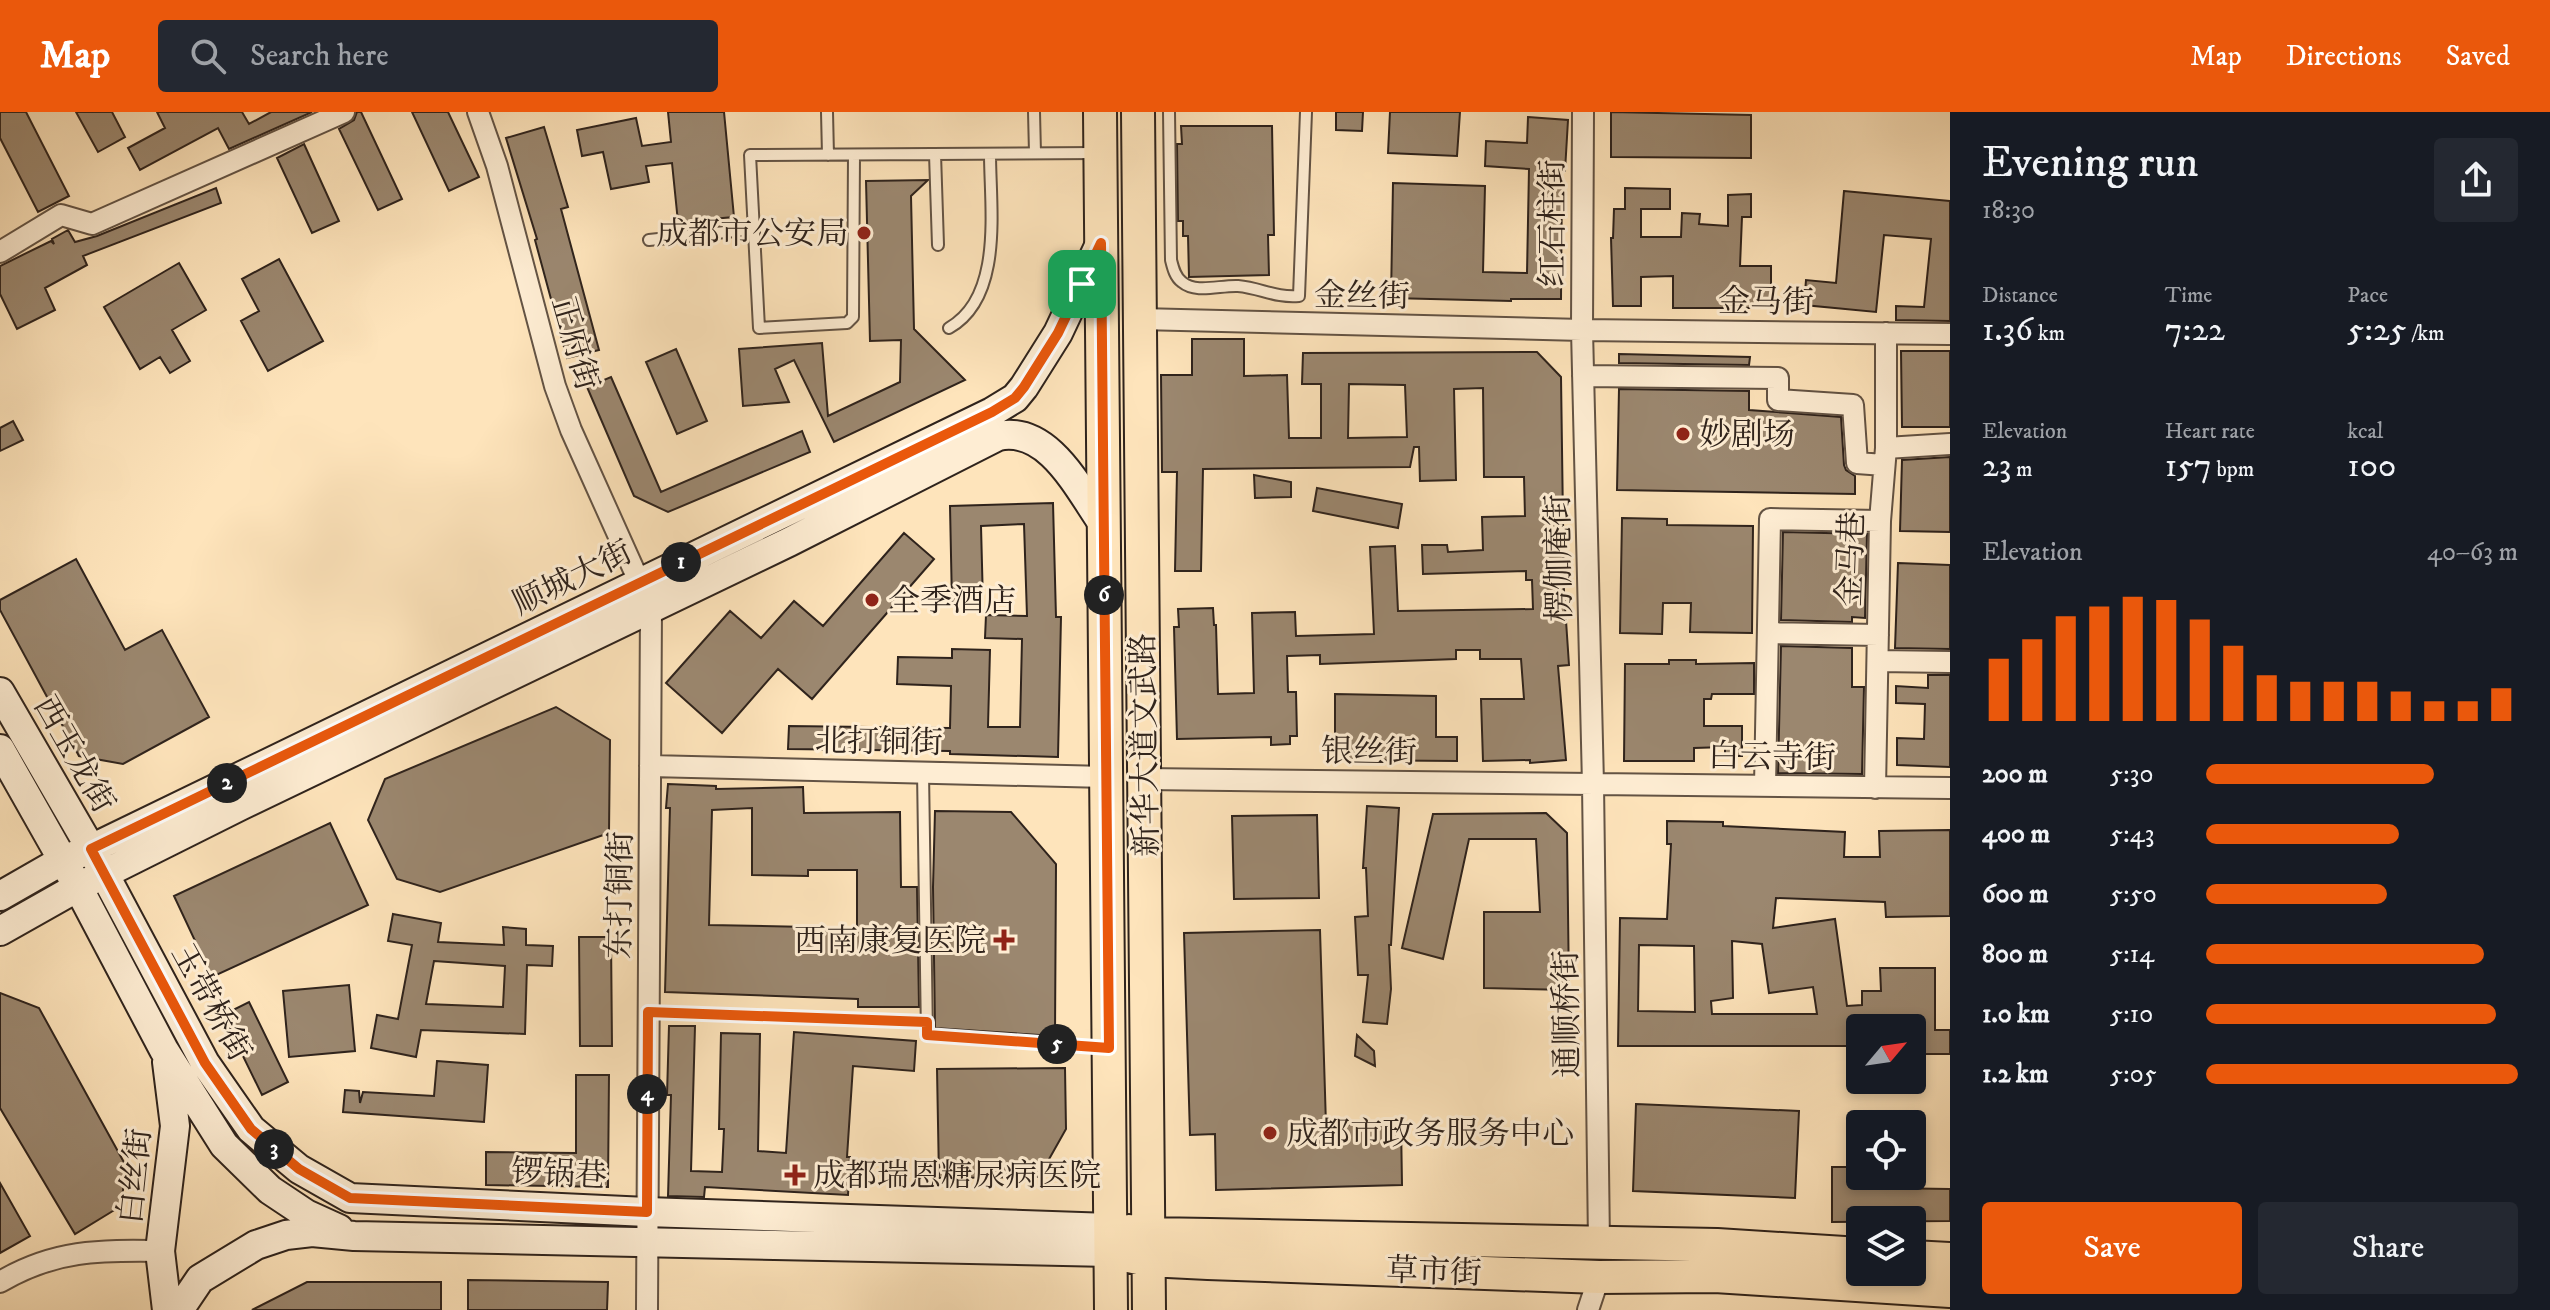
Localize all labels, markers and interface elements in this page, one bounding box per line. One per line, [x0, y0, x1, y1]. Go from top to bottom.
search box [158, 20, 718, 92]
text: Map [40, 32, 110, 80]
icon: search [186, 34, 230, 78]
text: Search here [250, 38, 389, 75]
text: Map [2190, 39, 2242, 74]
text: Directions [2286, 39, 2402, 74]
text: Saved [2446, 39, 2510, 74]
text: Evening run [1982, 136, 2199, 191]
button: share [2434, 138, 2518, 222]
street label: 红石柱街 [1534, 159, 1574, 287]
text: 18:30 [1982, 194, 2035, 227]
place label: 成都市公安局 [656, 215, 848, 255]
marker: 成都市公安局 [855, 224, 873, 242]
pin [1048, 250, 1116, 318]
icon: arrive [1060, 262, 1104, 306]
street label: 金丝街 [1314, 276, 1410, 318]
street label: 金马街 [1718, 282, 1814, 324]
text: Distance [1982, 282, 2058, 309]
text: Time [2165, 282, 2212, 309]
text: Pace [2347, 282, 2388, 309]
street label: 正府街 [542, 292, 607, 395]
text: 1.36 [1982, 309, 2033, 351]
text: 7:22 [2165, 309, 2225, 351]
text: 5:25 [2347, 309, 2407, 351]
text: km [2033, 320, 2065, 347]
text: /km [2407, 320, 2445, 347]
place label: 妙剧场 [1699, 416, 1795, 456]
text: Elevation [1982, 418, 2067, 445]
text: Heart rate [2165, 418, 2255, 445]
text: kcal [2347, 418, 2383, 445]
marker: 妙剧场 [1674, 425, 1692, 443]
text: 23 [1982, 445, 2011, 487]
text: 157 [2165, 445, 2212, 487]
text: 100 [2347, 445, 2396, 487]
text: m [2011, 456, 2033, 483]
text: bpm [2212, 456, 2254, 483]
street label: 楞伽庵街 [1539, 494, 1581, 622]
street label: 金马巷 [1830, 510, 1874, 608]
street label: 顺城大街 [507, 533, 639, 625]
text: Elevation [1982, 536, 2083, 569]
text: 40–63 m [2427, 536, 2518, 569]
pin: 1 [661, 542, 701, 582]
text: 1 [677, 548, 685, 575]
pin: 6 [1084, 575, 1124, 615]
text: 6 [1098, 581, 1110, 608]
place label: 全季酒店 [888, 582, 1016, 622]
marker: 全季酒店 [863, 591, 881, 609]
street label: 新华大道文武路 [1124, 633, 1168, 857]
street label: 西玉龙街 [24, 690, 123, 820]
street label: 北打铜街 [815, 722, 943, 764]
street label: 银丝街 [1321, 732, 1417, 774]
street label: 白云寺街 [1708, 737, 1836, 779]
text: 200 m [1982, 758, 2048, 791]
text: 5:30 [2110, 758, 2153, 791]
pin: 2 [207, 763, 247, 803]
text: 2 [222, 769, 232, 796]
text: 400 m [1982, 818, 2050, 851]
text: 5:43 [2110, 818, 2154, 851]
street label: 东打铜街 [600, 831, 642, 959]
text: 600 m [1982, 878, 2049, 911]
text: 5:50 [2110, 878, 2157, 911]
place label: 西南康复医院 [794, 922, 986, 962]
marker: 西南康复医院 [993, 929, 1015, 951]
street label: 玉带桥街 [162, 937, 259, 1069]
text: 800 m [1982, 938, 2048, 971]
text: 5:14 [2110, 938, 2154, 971]
street label: 通顺桥街 [1547, 950, 1589, 1078]
text: 1.0 km [1982, 998, 2050, 1031]
text: 5:10 [2110, 998, 2153, 1031]
north arrow [1846, 1014, 1926, 1094]
map controls [1846, 1014, 1926, 1286]
pin: 5 [1037, 1024, 1077, 1064]
text: 5 [1052, 1030, 1062, 1057]
text: 1.2 km [1982, 1058, 2048, 1091]
text: 5:05 [2110, 1058, 2157, 1091]
pin: 4 [627, 1074, 667, 1114]
text: 4 [641, 1080, 653, 1107]
button: locate [1846, 1110, 1926, 1190]
place label: 成都市政务服务中心 [1286, 1115, 1574, 1155]
marker: 成都市政务服务中心 [1261, 1124, 1279, 1142]
street label: 白丝街 [111, 1126, 161, 1226]
pin: 3 [254, 1129, 294, 1169]
text: 3 [270, 1135, 278, 1162]
street label: 锣锅巷 [510, 1153, 608, 1197]
place label: 成都瑞恩糖尿病医院 [813, 1157, 1101, 1197]
marker: 成都瑞恩糖尿病医院 [784, 1164, 806, 1186]
button: Save [1982, 1202, 2242, 1294]
button: Share [2258, 1202, 2518, 1294]
button: layers [1846, 1206, 1926, 1286]
street label: 草市街 [1385, 1251, 1483, 1295]

